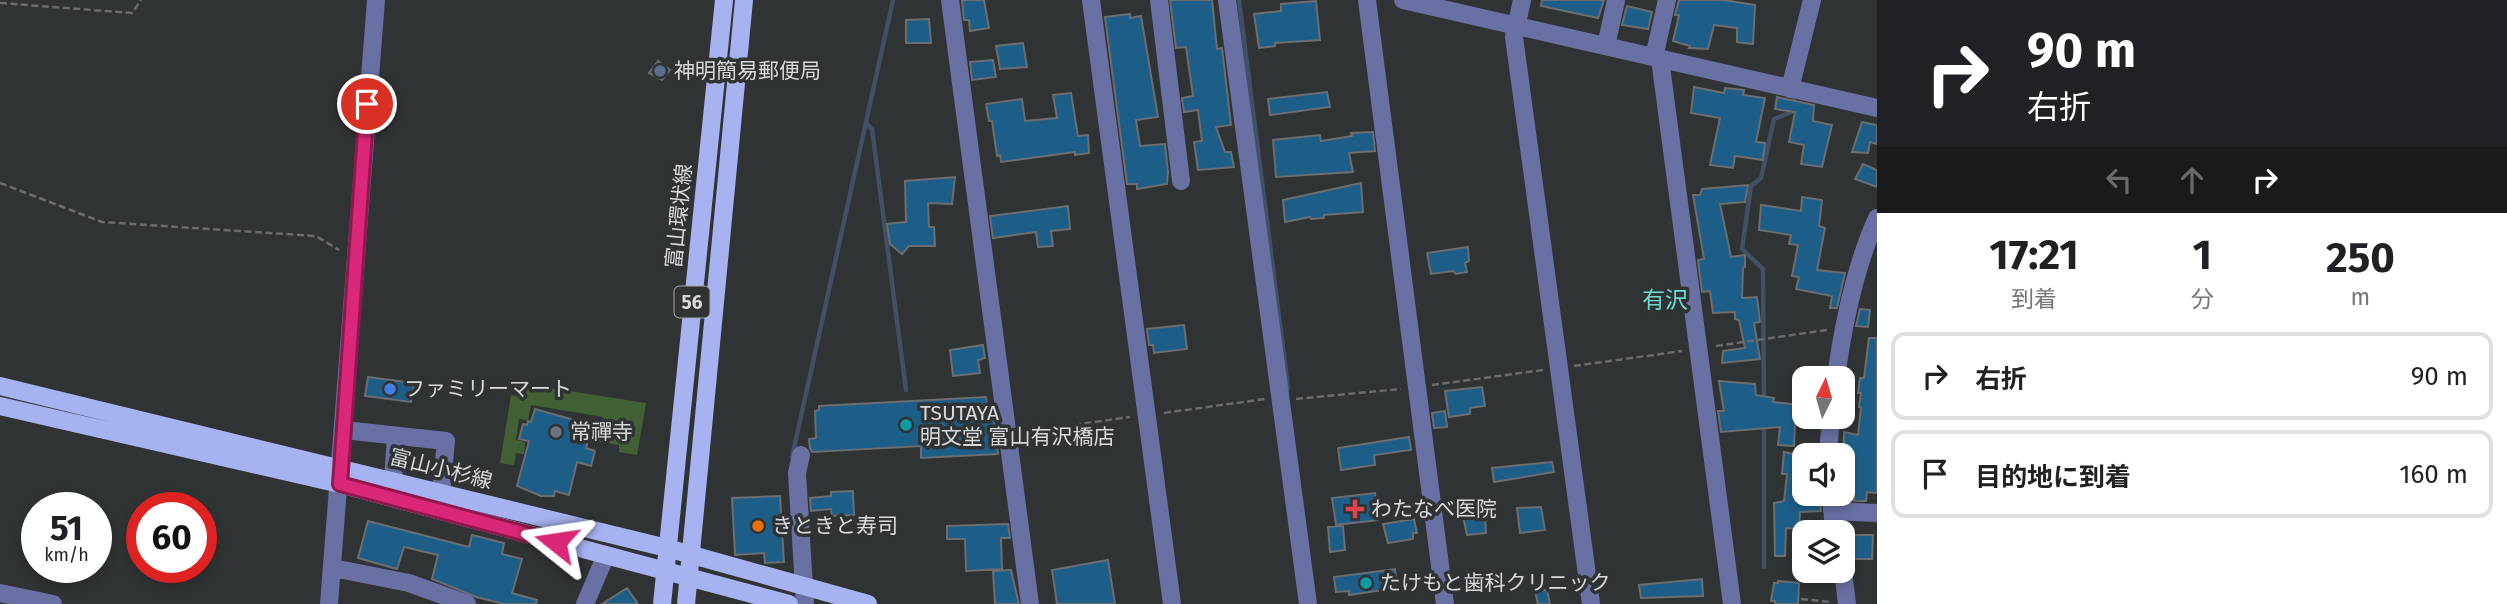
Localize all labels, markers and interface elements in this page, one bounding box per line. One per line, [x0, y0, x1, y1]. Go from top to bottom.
text: 90 m [2027, 21, 2136, 80]
icon: right [1912, 28, 2003, 119]
place label: 神明簡易郵便局 [674, 58, 821, 84]
marker: 神明簡易郵便局 [652, 63, 668, 79]
pin [337, 74, 397, 134]
icon: arrive [348, 85, 386, 123]
text: 右折 [2027, 88, 2091, 126]
icon: left [2100, 161, 2138, 199]
icon: ahead [2173, 161, 2211, 199]
icon: right [2246, 161, 2284, 199]
street label: 富山環状線 [661, 162, 697, 270]
text: 17:21 [1989, 230, 2079, 280]
text: 1 [2193, 230, 2212, 280]
text: 250 [2326, 233, 2395, 283]
text: m [2351, 283, 2370, 311]
text: 到着 [2011, 285, 2057, 313]
text: 分 [2191, 285, 2214, 313]
road number: 56 [674, 286, 710, 318]
district label: 有沢 [1642, 286, 1688, 314]
icon: right [1916, 357, 1954, 395]
text: 90 m [2411, 361, 2468, 392]
text: 右折 [1975, 364, 2027, 395]
north arrow [1792, 366, 1855, 429]
map controls [1792, 366, 1855, 583]
place label: ファミリーマート [404, 376, 572, 402]
marker: ファミリーマート [382, 381, 398, 397]
place label: TSUTAYA 明文堂 富山有沢橋店 [920, 400, 1115, 450]
marker: TSUTAYA 明文堂 富山有沢橋店 [898, 417, 914, 433]
place label: 常禪寺 [570, 419, 633, 445]
marker: 常禪寺 [548, 424, 564, 440]
button: sound [1792, 443, 1855, 506]
street label: 富山小杉線 [387, 444, 495, 494]
icon: arrive [1916, 455, 1954, 493]
text: 160 m [2399, 459, 2468, 490]
text: 目的地に到着 [1975, 462, 2131, 493]
speed limit sign: 60 [126, 492, 217, 583]
place label: わたなべ医院 [1371, 496, 1497, 522]
marker: わたなべ医院 [1345, 499, 1365, 519]
position arrow [519, 505, 593, 579]
text: 51 [50, 507, 83, 549]
place label: きときと寿司 [772, 513, 898, 539]
marker: きときと寿司 [750, 518, 766, 534]
button: layers [1792, 520, 1855, 583]
text: km/h [44, 544, 89, 566]
place label: たけもと歯科クリニック [1380, 570, 1611, 596]
marker: たけもと歯科クリニック [1358, 575, 1374, 591]

